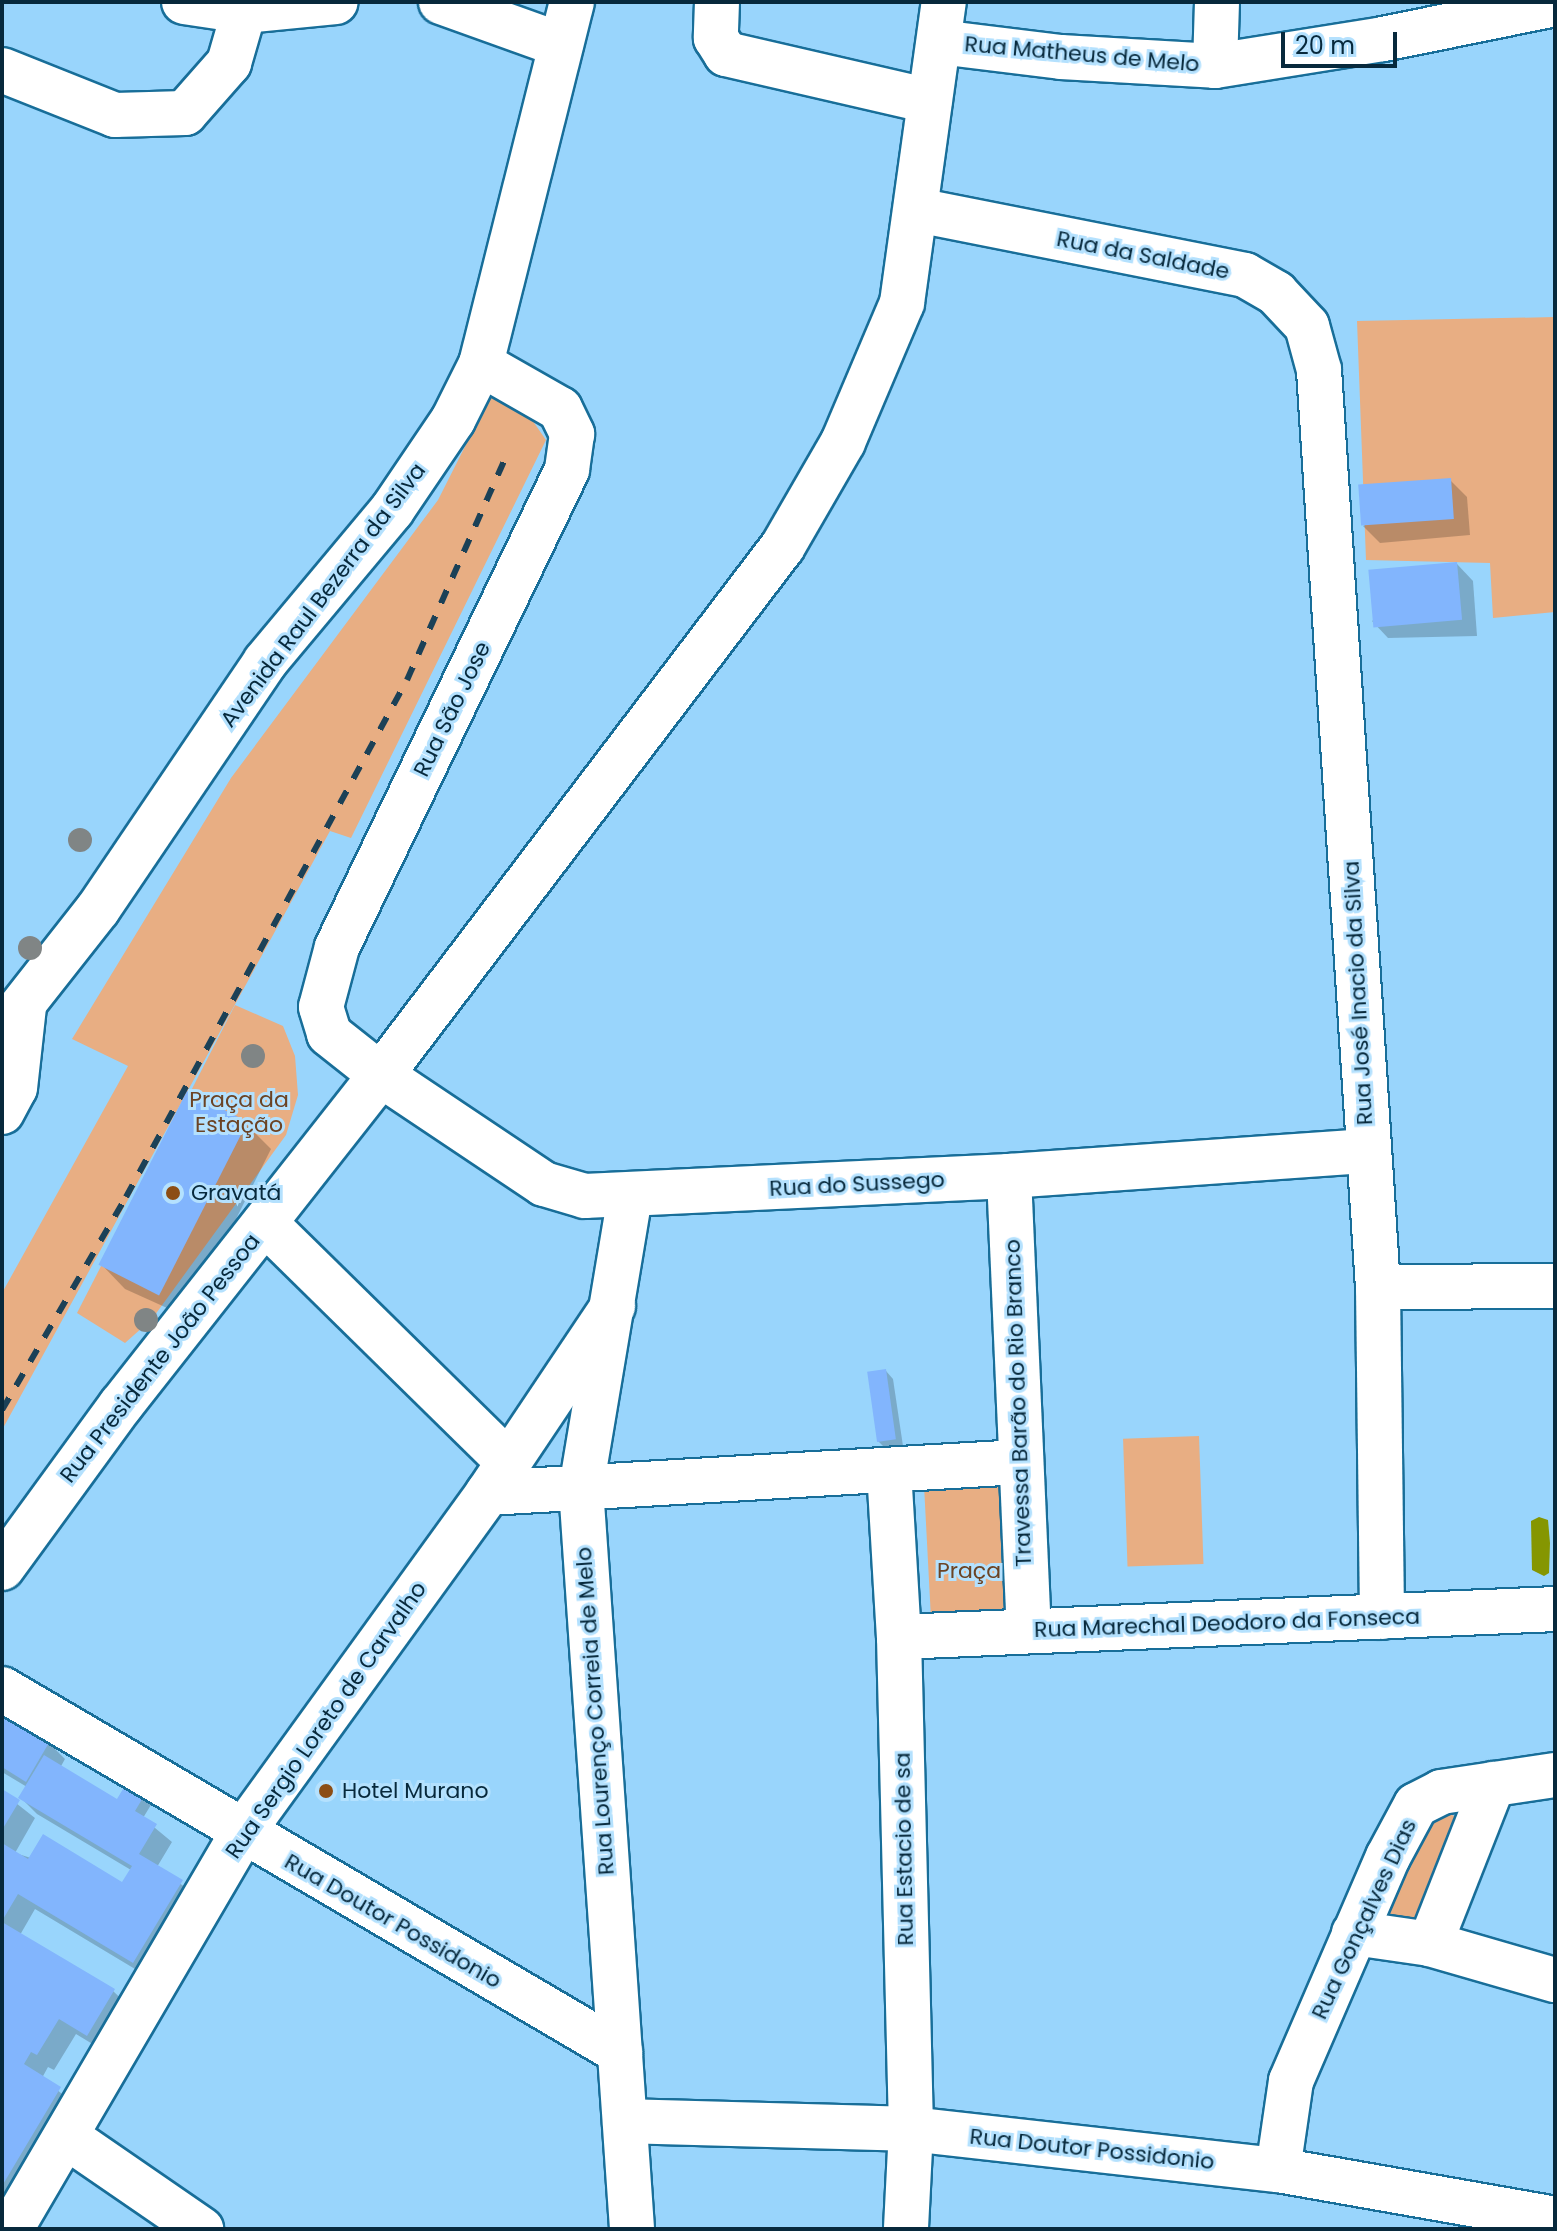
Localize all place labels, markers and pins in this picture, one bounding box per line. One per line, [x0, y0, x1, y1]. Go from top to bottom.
place label: Gravatá [191, 1180, 281, 1206]
marker: Gravatá [162, 1182, 184, 1204]
place label: Hotel Murano [342, 1778, 488, 1804]
marker: Hotel Murano [317, 1782, 335, 1800]

